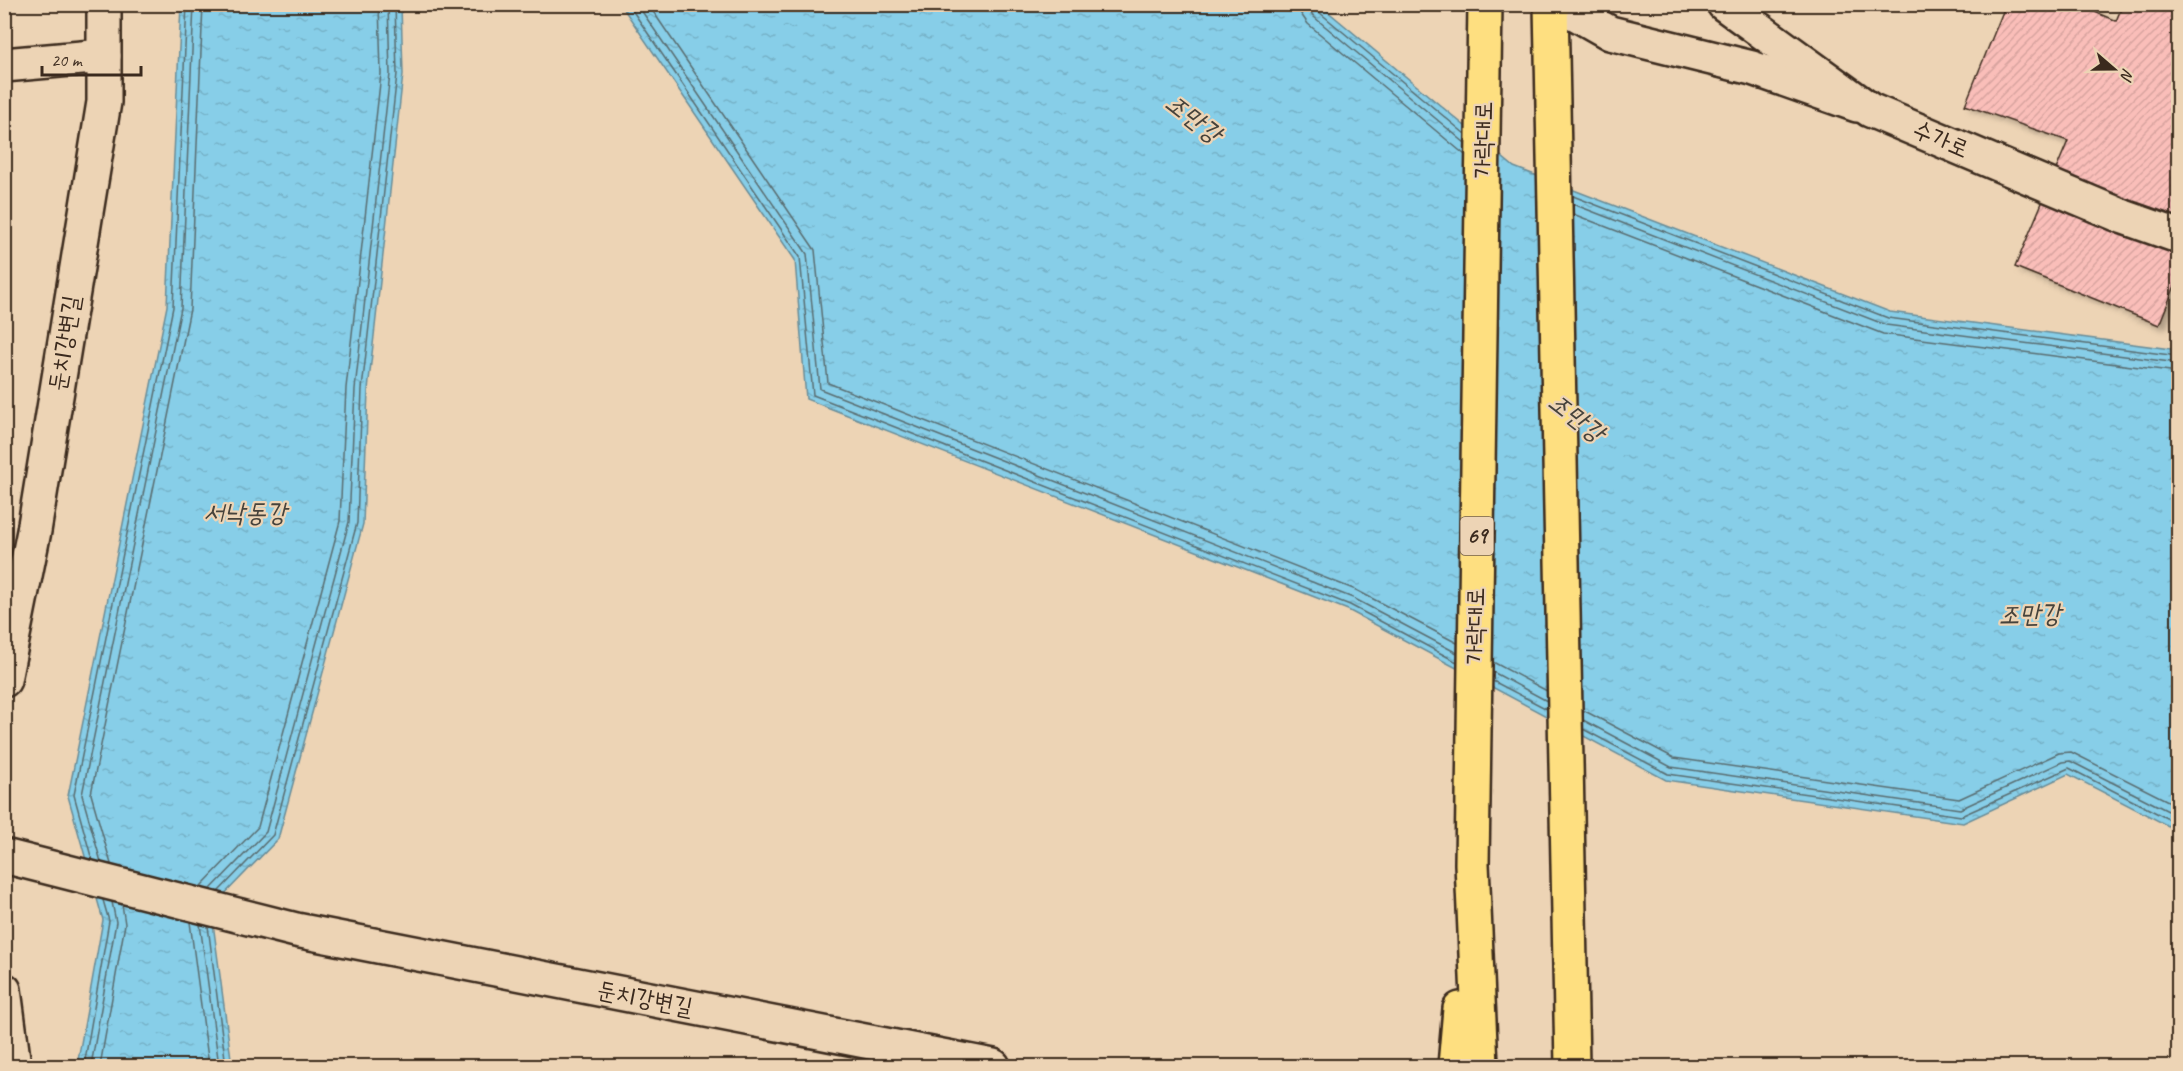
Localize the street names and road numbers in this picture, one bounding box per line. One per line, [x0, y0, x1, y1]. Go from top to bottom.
street label: 가락대로 [1467, 101, 1499, 179]
street label: 수가로 [1908, 114, 1974, 164]
street label: 둔치강변길 [42, 293, 86, 393]
road number: 69 [1460, 517, 1494, 555]
street label: 가락대로 [1459, 587, 1491, 665]
street label: 둔치강변길 [595, 974, 695, 1022]

